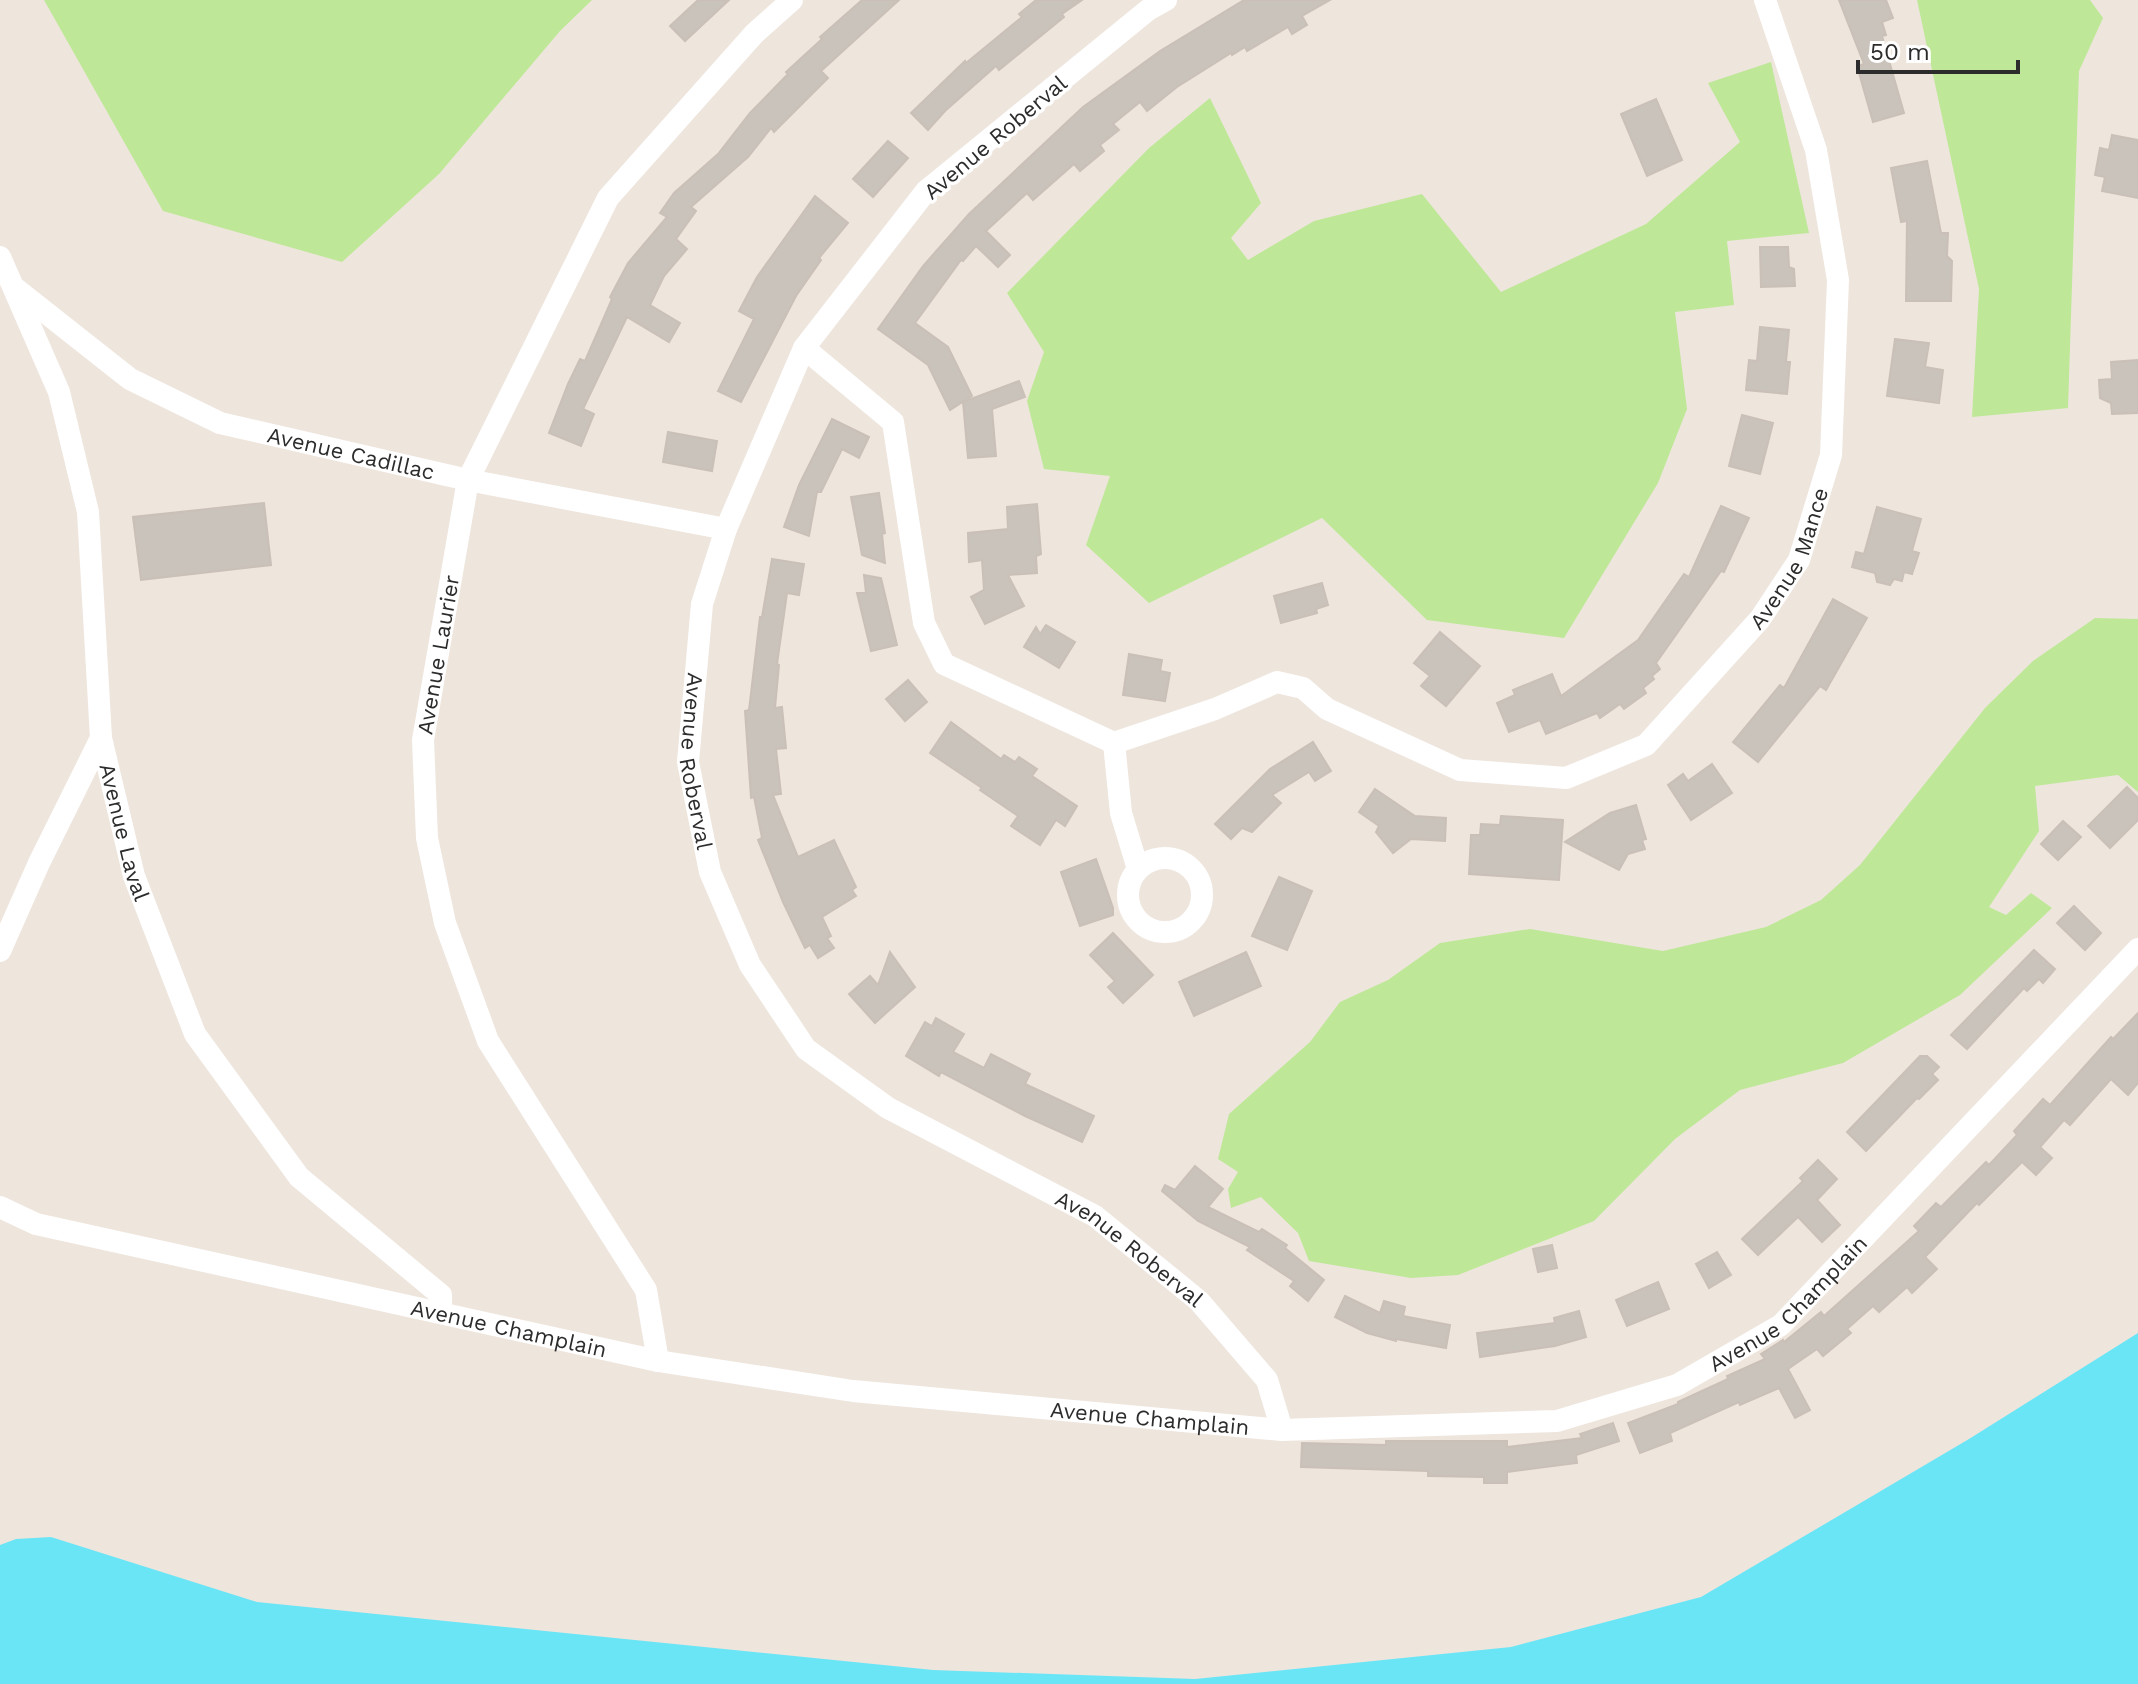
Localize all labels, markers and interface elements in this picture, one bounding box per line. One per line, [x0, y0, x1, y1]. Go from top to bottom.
scale bar [1858, 24, 2018, 74]
text: 50 m [1870, 38, 1930, 66]
street label: Avenue Roberval [919, 70, 1072, 204]
street label: Avenue Cadillac [265, 422, 437, 485]
street label: Avenue Mance [1745, 485, 1833, 635]
street label: Avenue Laurier [412, 573, 464, 736]
street label: Avenue Roberval [674, 672, 717, 852]
street label: Avenue Laval [94, 761, 154, 905]
street label: Avenue Roberval [1051, 1186, 1208, 1312]
street label: Avenue Champlain [1705, 1231, 1872, 1377]
street label: Avenue Champlain [408, 1295, 609, 1362]
street label: Avenue Champlain [1049, 1397, 1250, 1440]

